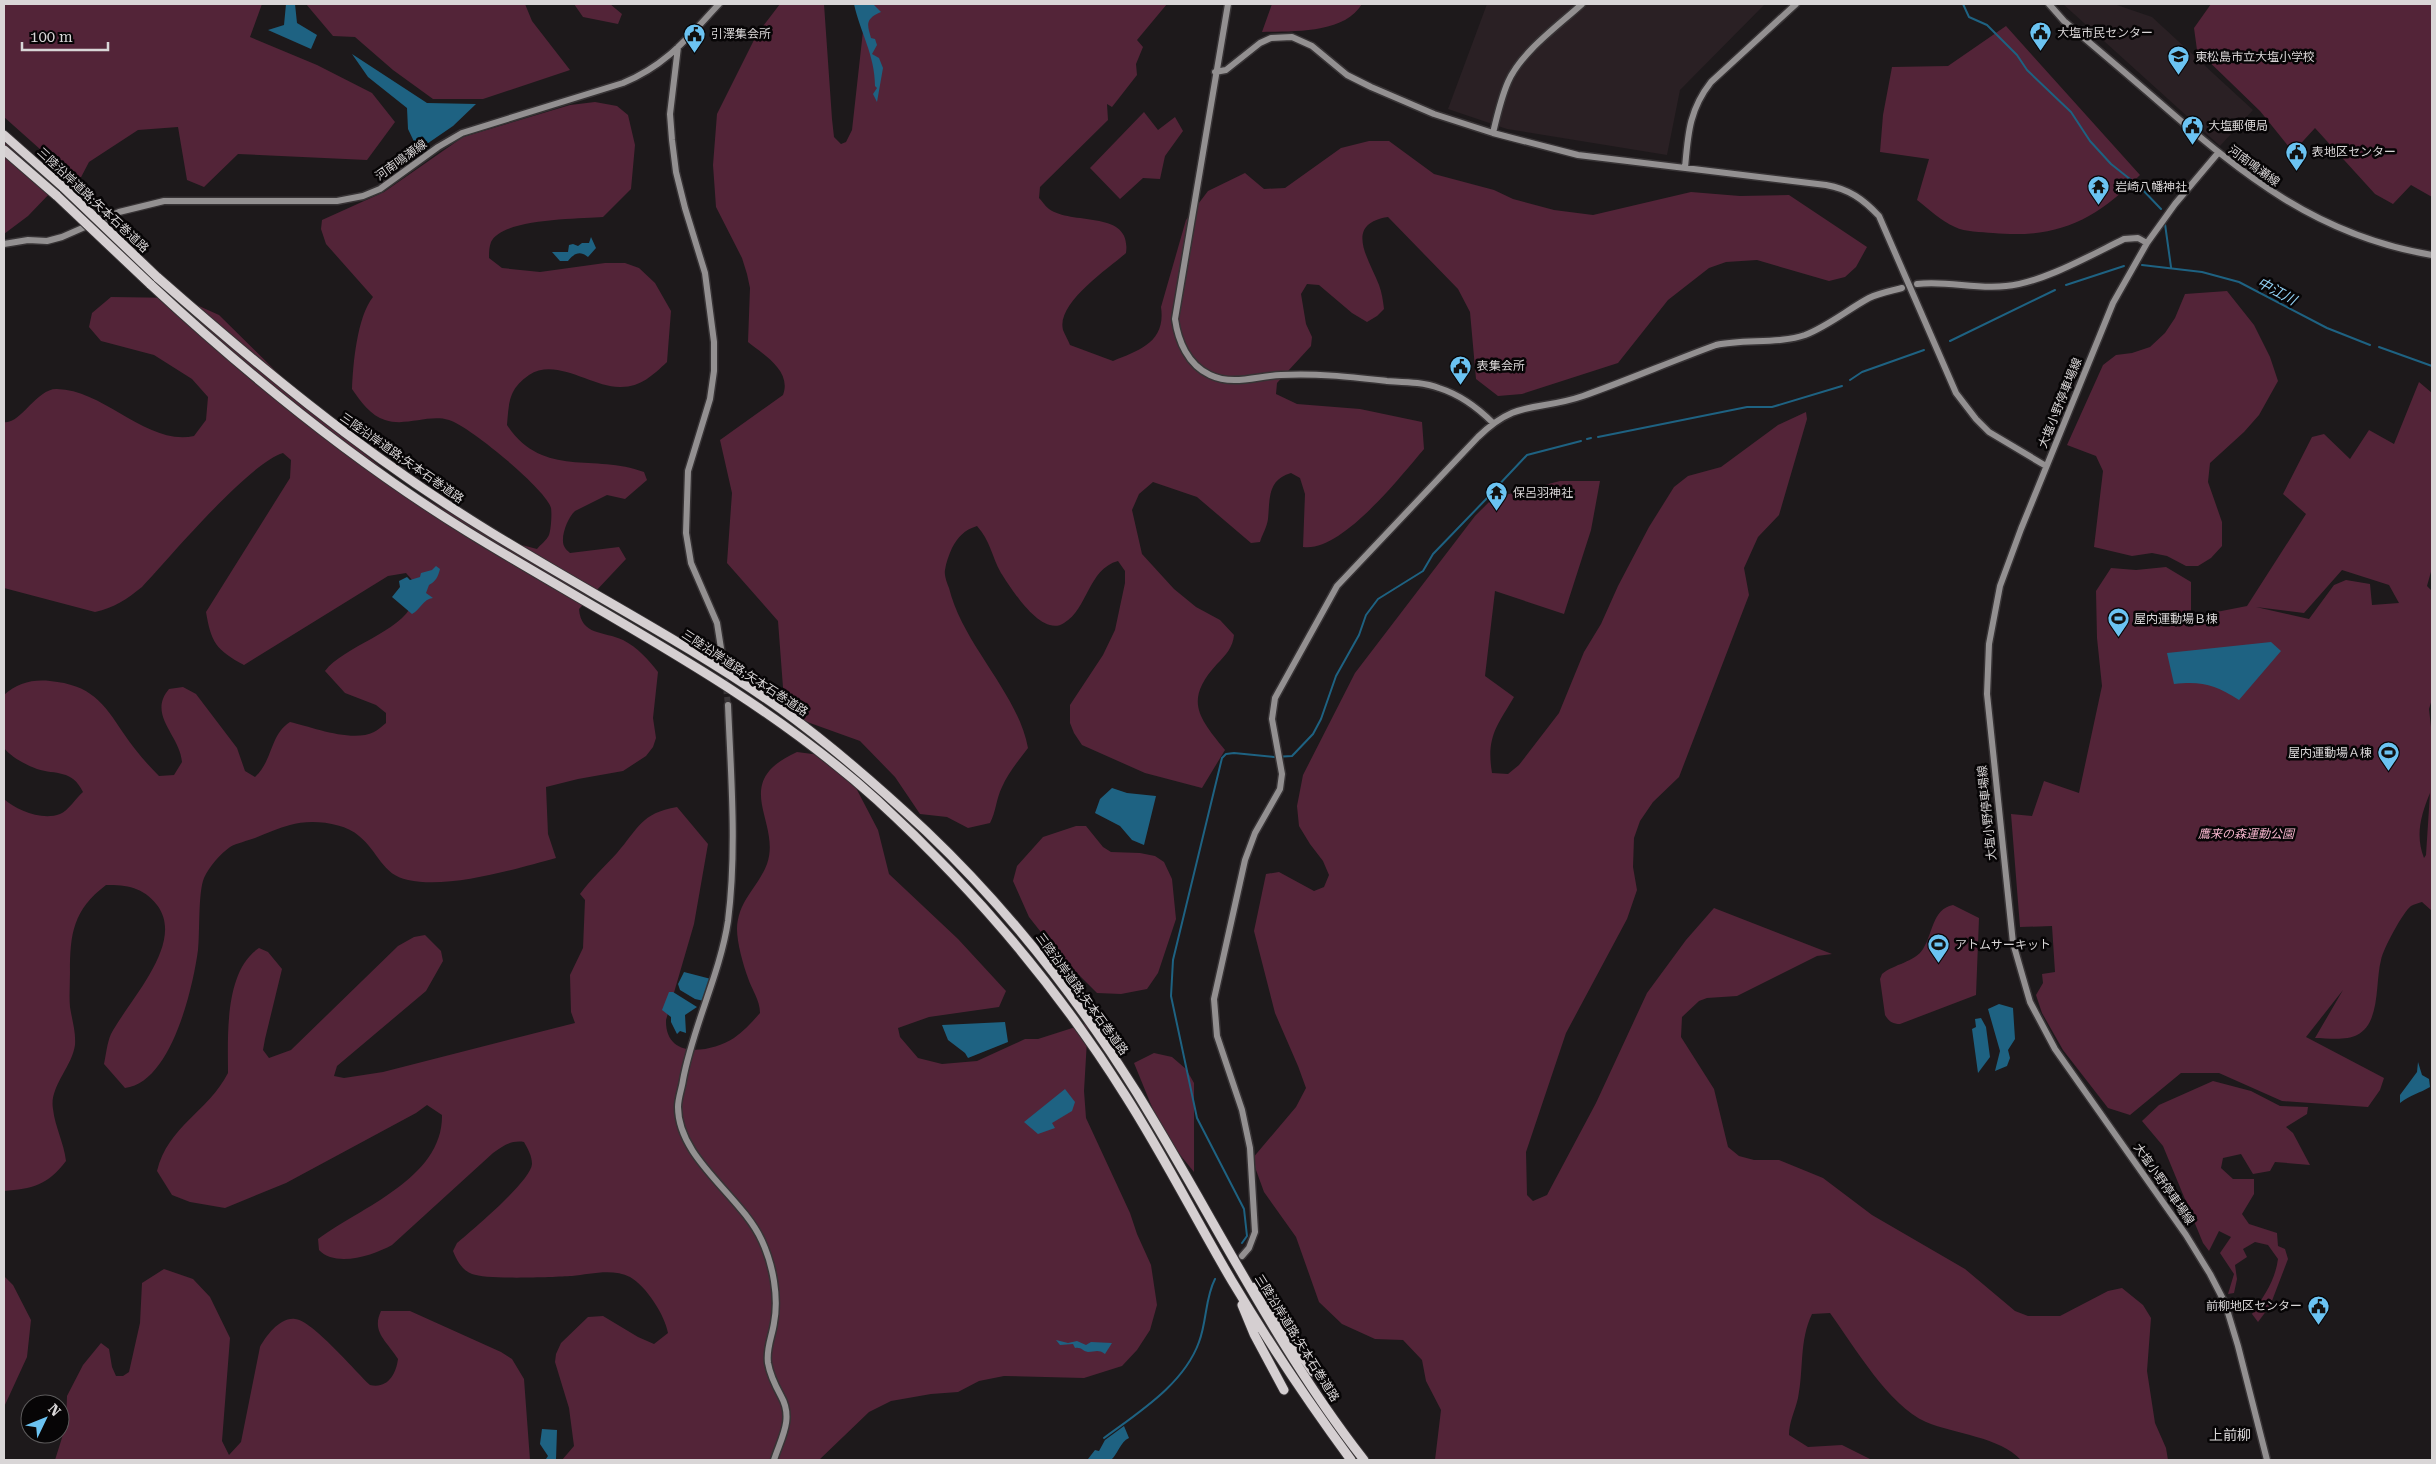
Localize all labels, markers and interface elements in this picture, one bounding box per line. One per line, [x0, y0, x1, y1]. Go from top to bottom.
scale bar [22, 20, 109, 52]
public building icon: 大塩市民センター [2029, 21, 2053, 52]
public building icon: 引澤集会所 [683, 22, 707, 53]
place label: 大塩市民センター [2057, 26, 2153, 40]
place label: 引澤集会所 [711, 27, 771, 41]
text: 100 m [30, 28, 73, 46]
school or university icon: 東松島市立大塩小学校 [2167, 45, 2191, 76]
place label: 東松島市立大塩小学校 [2195, 50, 2315, 64]
public building icon: 大塩郵便局 [2180, 114, 2204, 145]
place label: 大塩郵便局 [2208, 119, 2268, 133]
street label: 河南鳴瀬線 [373, 137, 429, 183]
public building icon: 表地区センター [2284, 140, 2308, 171]
street label: 河南鳴瀬線 [2226, 143, 2282, 189]
street label: 三陸沿岸道路;矢本石巻道路 [34, 145, 152, 255]
place label: 表地区センター [2311, 145, 2396, 159]
temple icon: 岩崎八幡神社 [2087, 175, 2111, 206]
place label: 岩崎八幡神社 [2115, 180, 2187, 194]
water label: 中江川 [2255, 274, 2301, 309]
public building icon: 表集会所 [1449, 354, 1473, 385]
street label: 大塩小野停車場線 [2036, 356, 2084, 450]
place label: 表集会所 [1476, 359, 1525, 373]
street label: 三陸沿岸道路;矢本石巻道路 [338, 410, 466, 506]
temple icon: 保呂羽神社 [1485, 481, 1509, 512]
place label: 保呂羽神社 [1513, 486, 1573, 500]
sports icon: 屋内運動場Ｂ棟 [2106, 607, 2130, 638]
place label: 屋内運動場Ｂ棟 [2134, 612, 2218, 626]
street label: 三陸沿岸道路;矢本石巻道路 [679, 627, 811, 719]
sports icon: 屋内運動場Ａ棟 [2376, 741, 2400, 772]
place label: 屋内運動場Ａ棟 [2288, 746, 2372, 760]
street label: 大塩小野停車場線 [1975, 765, 1999, 861]
park label: 鷹来の森運動公園 [2198, 827, 2296, 841]
street label: 三陸沿岸道路;矢本石巻道路 [1033, 930, 1131, 1058]
sports icon: アトムサーキット [1927, 933, 1951, 964]
place label: アトムサーキット [1955, 938, 2051, 952]
street label: 大塩小野停車場線 [2131, 1141, 2197, 1227]
street label: 三陸沿岸道路;矢本石巻道路 [1252, 1272, 1342, 1404]
public building icon: 前柳地区センター [2306, 1294, 2330, 1325]
place label: 前柳地区センター [2206, 1299, 2302, 1313]
north arrow [20, 1394, 70, 1444]
text: N [45, 1401, 64, 1420]
district label: 上前柳 [2209, 1427, 2251, 1443]

